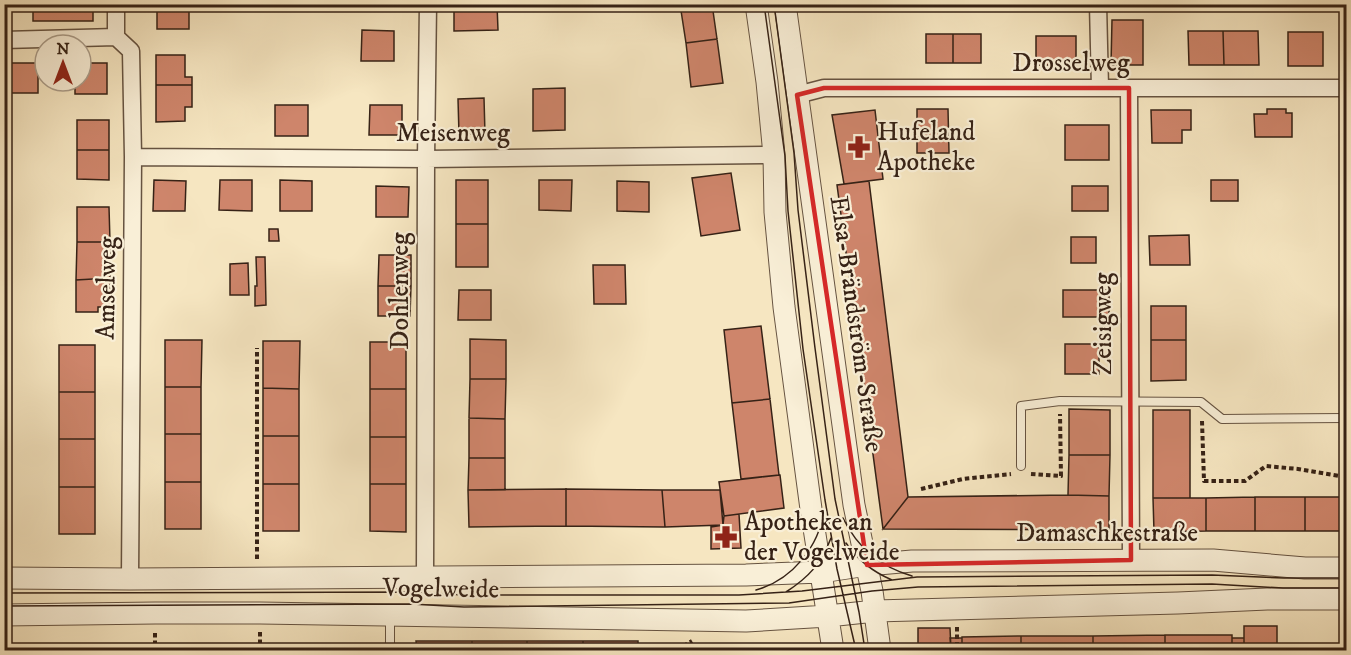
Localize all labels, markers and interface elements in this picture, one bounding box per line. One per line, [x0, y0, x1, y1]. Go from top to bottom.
north arrow [33, 33, 93, 93]
text: N [56, 39, 70, 59]
street label: Drosselweg [1012, 47, 1130, 80]
place label: Hufeland Apotheke [877, 116, 975, 179]
street label: Meisenweg [396, 117, 510, 150]
pharmacy icon: Hufeland Apotheke [846, 134, 872, 160]
street label: Elsa-Brändström-Straße [822, 194, 890, 454]
street label: Dohlenweg [384, 232, 417, 350]
street label: Amselweg [90, 236, 124, 340]
street label: Zeisigweg [1087, 272, 1120, 375]
place label: Apotheke an der Vogelweide [744, 506, 900, 569]
street label: Damaschkestraße [1016, 517, 1198, 550]
pharmacy icon: Apotheke an der Vogelweide [713, 524, 739, 550]
street label: Vogelweide [381, 571, 500, 607]

